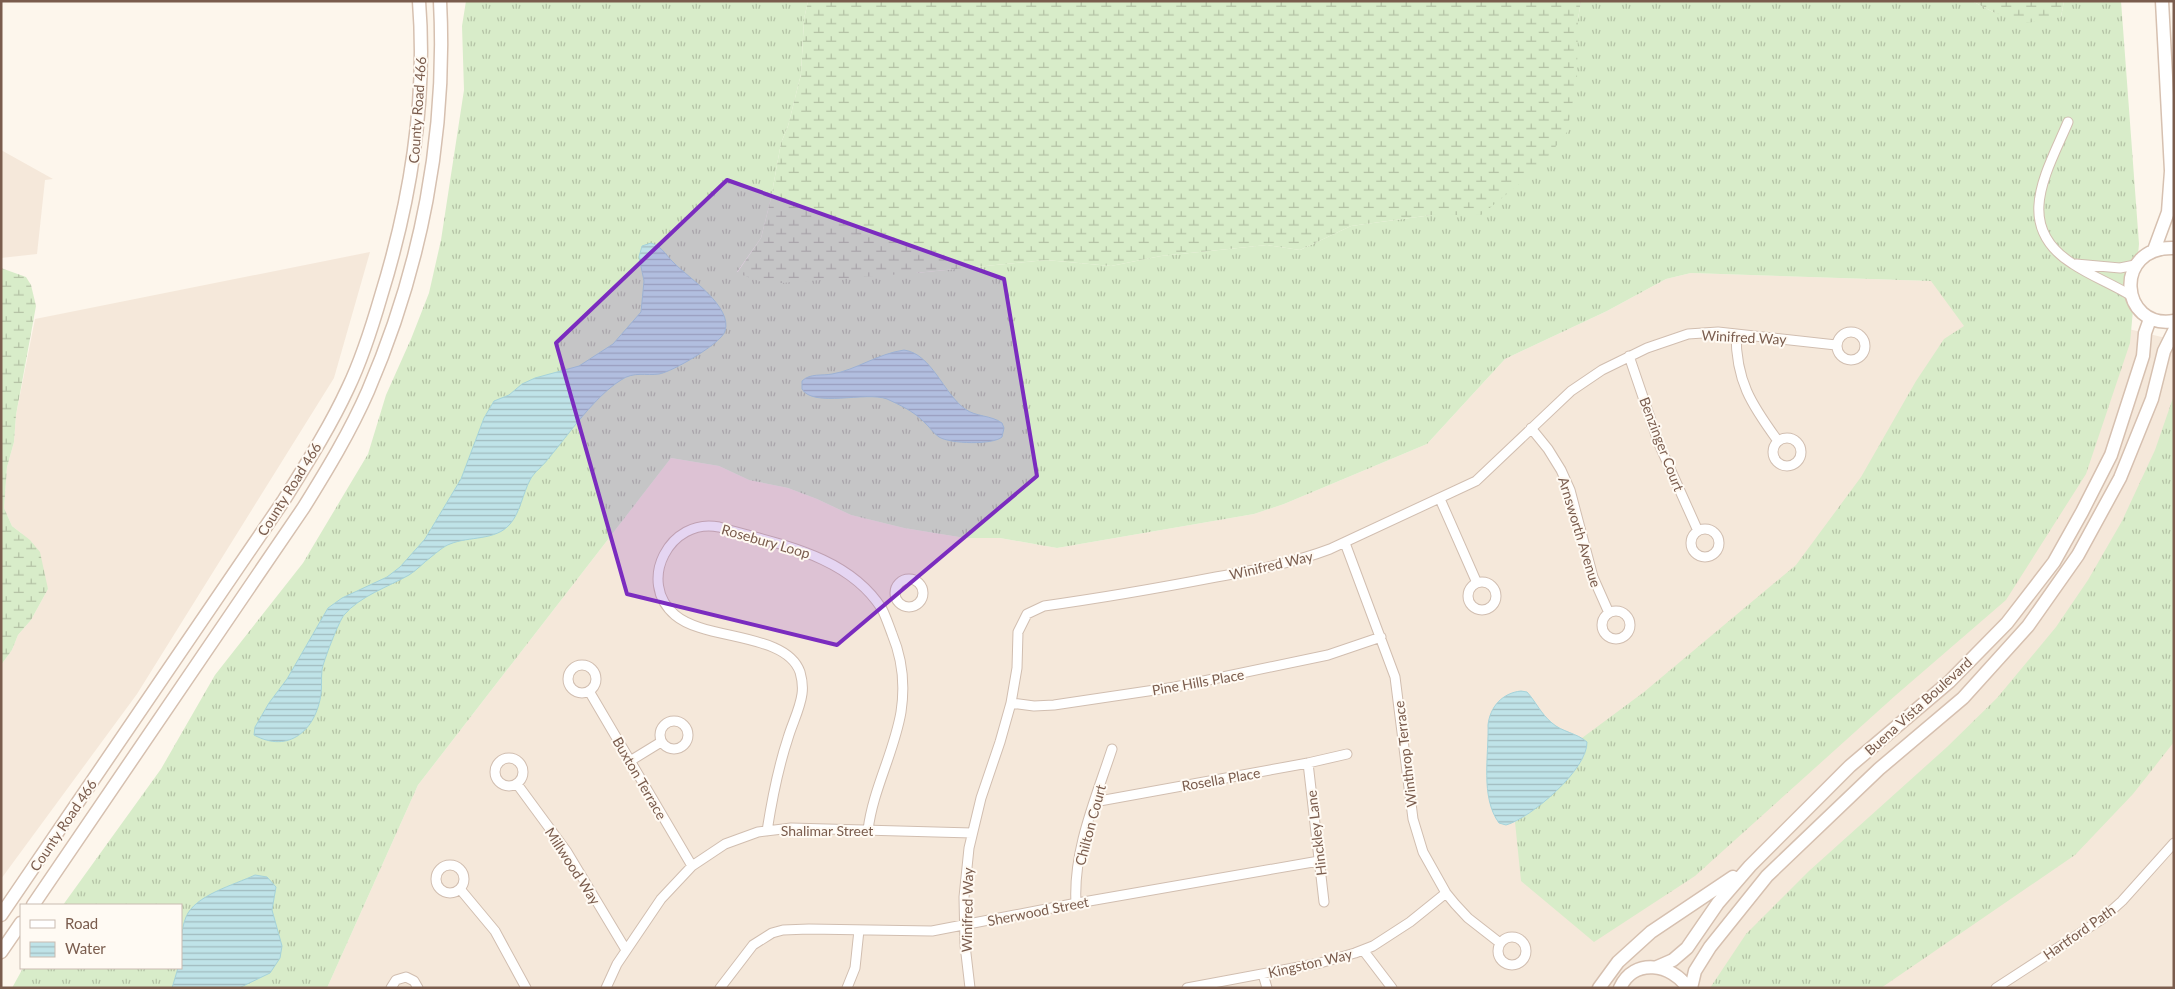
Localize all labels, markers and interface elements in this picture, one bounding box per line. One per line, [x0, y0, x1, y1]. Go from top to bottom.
street label: County Road 466 [405, 56, 429, 164]
street label: Winifred Way [1701, 326, 1788, 348]
street label: Benzinger Court [1636, 394, 1688, 494]
street label: County Road 466 [253, 439, 325, 539]
street label: Arnsworth Avenue [1555, 475, 1605, 589]
street label: Rosebury Loop [720, 520, 812, 562]
street label: Winifred Way [1228, 547, 1315, 583]
street label: Buena Vista Boulevard [1861, 653, 1975, 759]
street label: Pine Hills Place [1151, 666, 1245, 698]
street label: Winthrop Terrace [1390, 700, 1420, 808]
street label: Buxton Terrace [610, 734, 670, 822]
street label: Rosella Place [1180, 764, 1262, 794]
street label: County Road 466 [26, 776, 100, 874]
street label: Chilton Court [1071, 783, 1109, 867]
street label: Hinckley Lane [1302, 789, 1330, 877]
street label: Shalimar Street [781, 822, 873, 839]
street label: Millwood Way [542, 824, 605, 908]
street label: Winifred Way [958, 867, 976, 953]
street label: Sherwood Street [986, 893, 1090, 929]
street label: Hartford Path [2040, 901, 2118, 963]
legend [20, 904, 182, 969]
text: Road [65, 914, 98, 932]
text: Water [65, 939, 106, 957]
street label: Kingston Way [1266, 945, 1354, 981]

